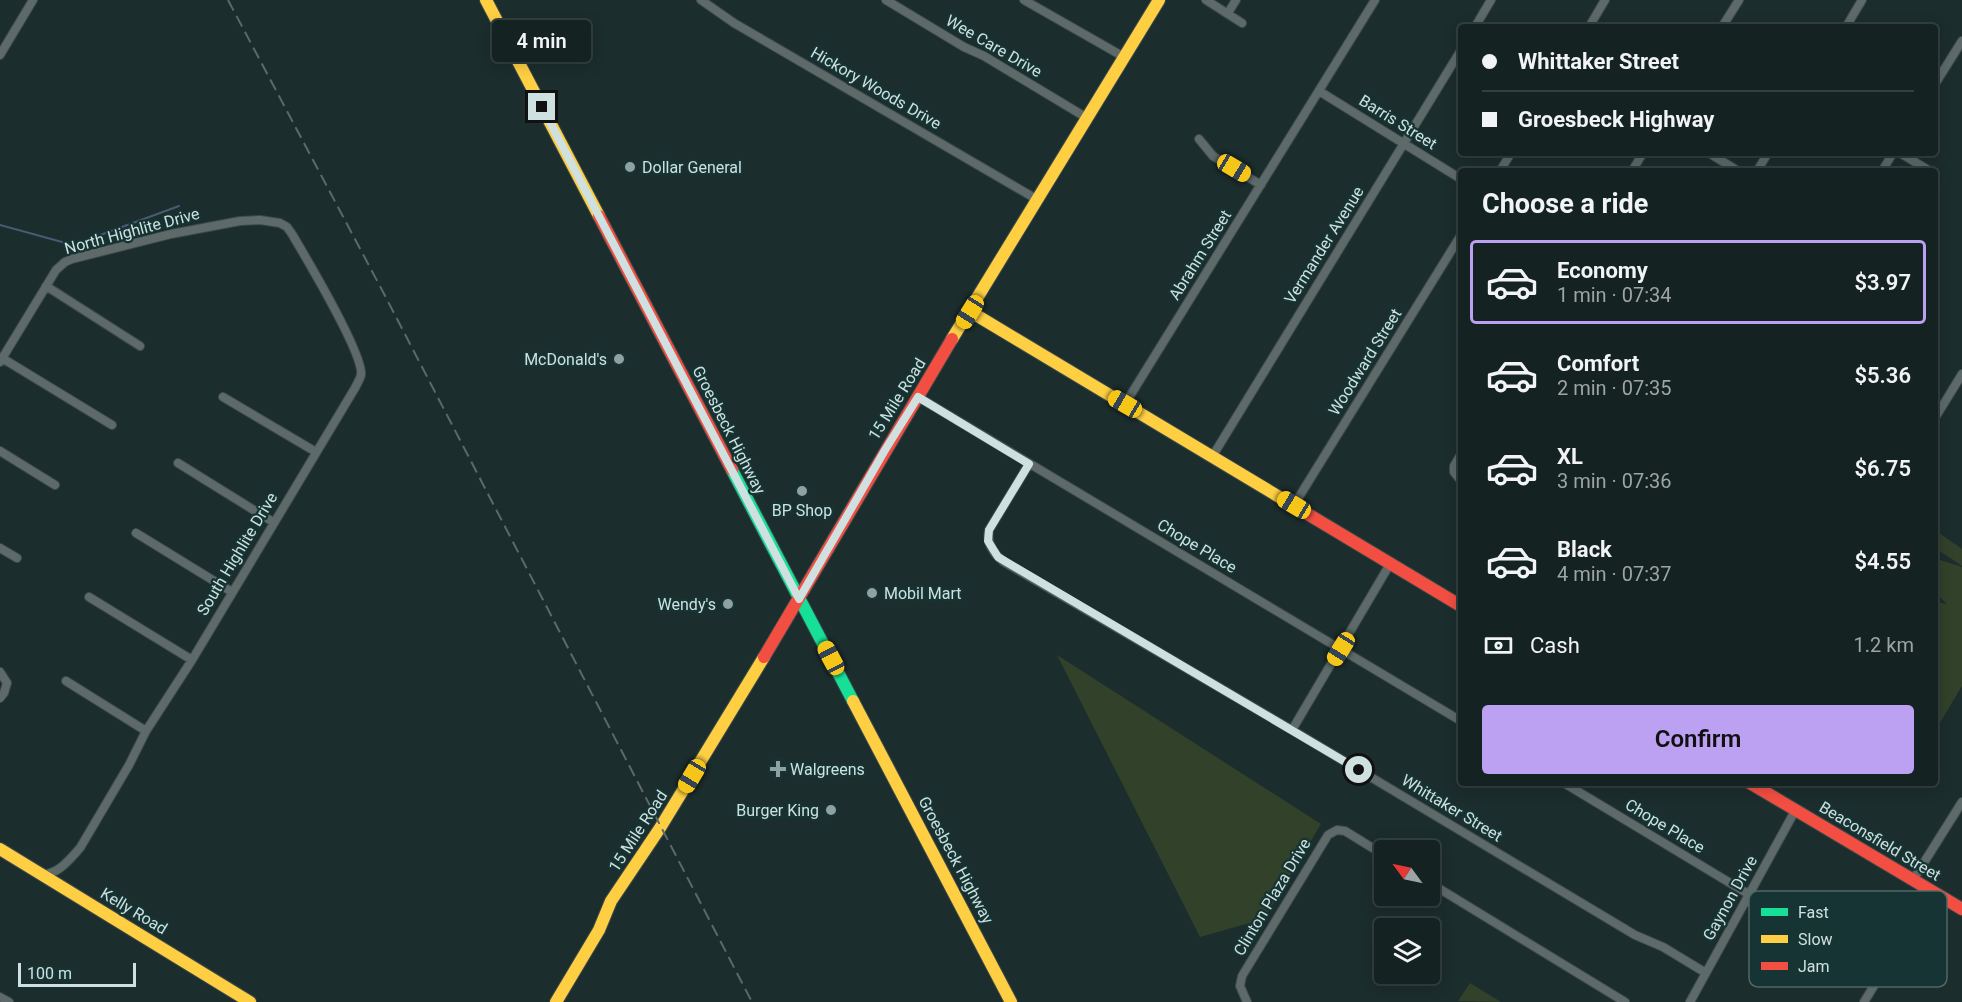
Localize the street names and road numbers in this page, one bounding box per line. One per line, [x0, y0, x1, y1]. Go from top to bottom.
street label: Wee Care Drive [943, 11, 1045, 81]
street label: Hickory Woods Drive [807, 43, 945, 133]
street label: Barris Street [1356, 91, 1440, 153]
street label: Vermander Avenue [1280, 183, 1368, 307]
street label: North Highlite Drive [62, 204, 202, 258]
street label: Abrahm Street [1165, 207, 1235, 303]
street label: Woodward Street [1325, 305, 1405, 419]
street label: 15 Mile Road [864, 355, 930, 443]
street label: Groesbeck Highway [688, 363, 770, 498]
street label: South Highlite Drive [193, 489, 281, 619]
street label: Chope Place [1154, 515, 1240, 577]
street label: Whittaker Street [1398, 770, 1506, 846]
street label: 15 Mile Road [605, 787, 671, 875]
street label: Groesbeck Highway [914, 793, 998, 927]
street label: Chope Place [1622, 795, 1708, 857]
street label: Beaconsfield Street [1816, 797, 1944, 885]
street label: Clinton Plaza Drive [1230, 835, 1314, 959]
street label: Gaynon Drive [1699, 852, 1761, 944]
street label: Kelly Road [97, 884, 171, 938]

